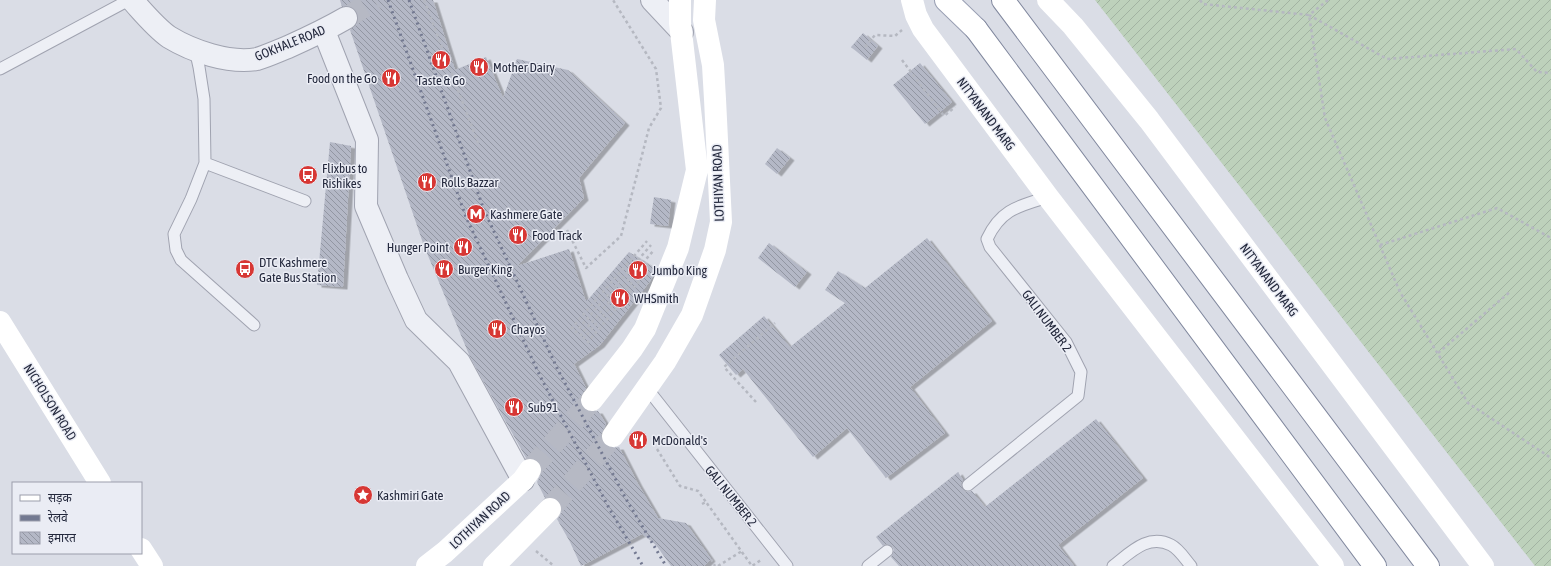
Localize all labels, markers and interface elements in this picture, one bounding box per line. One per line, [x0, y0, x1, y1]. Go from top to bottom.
street label: GOKHALE ROAD [253, 22, 327, 64]
restaurant icon: Taste & Go [430, 49, 452, 71]
restaurant icon: Mother Dairy [468, 56, 490, 78]
place label: Mother Dairy [493, 60, 556, 75]
restaurant icon: Food on the Go [380, 67, 402, 89]
place label: Food on the Go [307, 71, 377, 86]
place label: Taste & Go [417, 73, 465, 88]
street label: NITYANAND MARG [954, 75, 1018, 153]
street label: LOTHIYAN ROAD [709, 144, 727, 222]
place label: Flixbus to Rishikes [322, 161, 367, 191]
bus stop icon: Flixbus to Rishikes [297, 164, 319, 186]
restaurant icon: Rolls Bazzar [416, 171, 438, 193]
place label: Rolls Bazzar [441, 175, 498, 190]
metro station icon: Kashmere Gate [465, 203, 487, 225]
place label: Kashmere Gate [490, 207, 562, 222]
restaurant icon: Food Track [507, 224, 529, 246]
place label: Food Track [532, 228, 582, 243]
restaurant icon: Hunger Point [452, 236, 474, 258]
place label: Hunger Point [387, 240, 449, 255]
street label: NITYANAND MARG [1237, 241, 1301, 319]
place label: DTC Kashmere Gate Bus Station [259, 255, 336, 285]
bus stop icon: DTC Kashmere Gate Bus Station [234, 258, 256, 280]
restaurant icon: Burger King [433, 258, 455, 280]
restaurant icon: Jumbo King [627, 259, 649, 281]
place label: Burger King [458, 262, 512, 277]
place label: Jumbo King [652, 263, 708, 278]
restaurant icon: WHSmith [609, 287, 631, 309]
street label: GALI NUMBER 2 [1019, 287, 1075, 355]
place label: WHSmith [634, 291, 679, 306]
restaurant icon: Chayos [486, 318, 508, 340]
place label: Chayos [511, 322, 546, 337]
street label: NICHOLSON ROAD [21, 361, 79, 443]
restaurant icon: Sub91 [503, 396, 525, 418]
place label: Sub91 [528, 400, 558, 415]
restaurant icon: McDonald's [627, 429, 649, 451]
place label: McDonald's [652, 433, 708, 448]
street label: GALI NUMBER 2 [702, 463, 760, 529]
legend [12, 482, 142, 554]
place icon: Kashmiri Gate [352, 484, 374, 506]
place label: Kashmiri Gate [377, 488, 444, 503]
street label: LOTHIYAN ROAD [447, 488, 513, 552]
text: सड़क [48, 491, 73, 505]
text: रेलवे [48, 510, 68, 525]
text: इमारत [48, 531, 77, 545]

